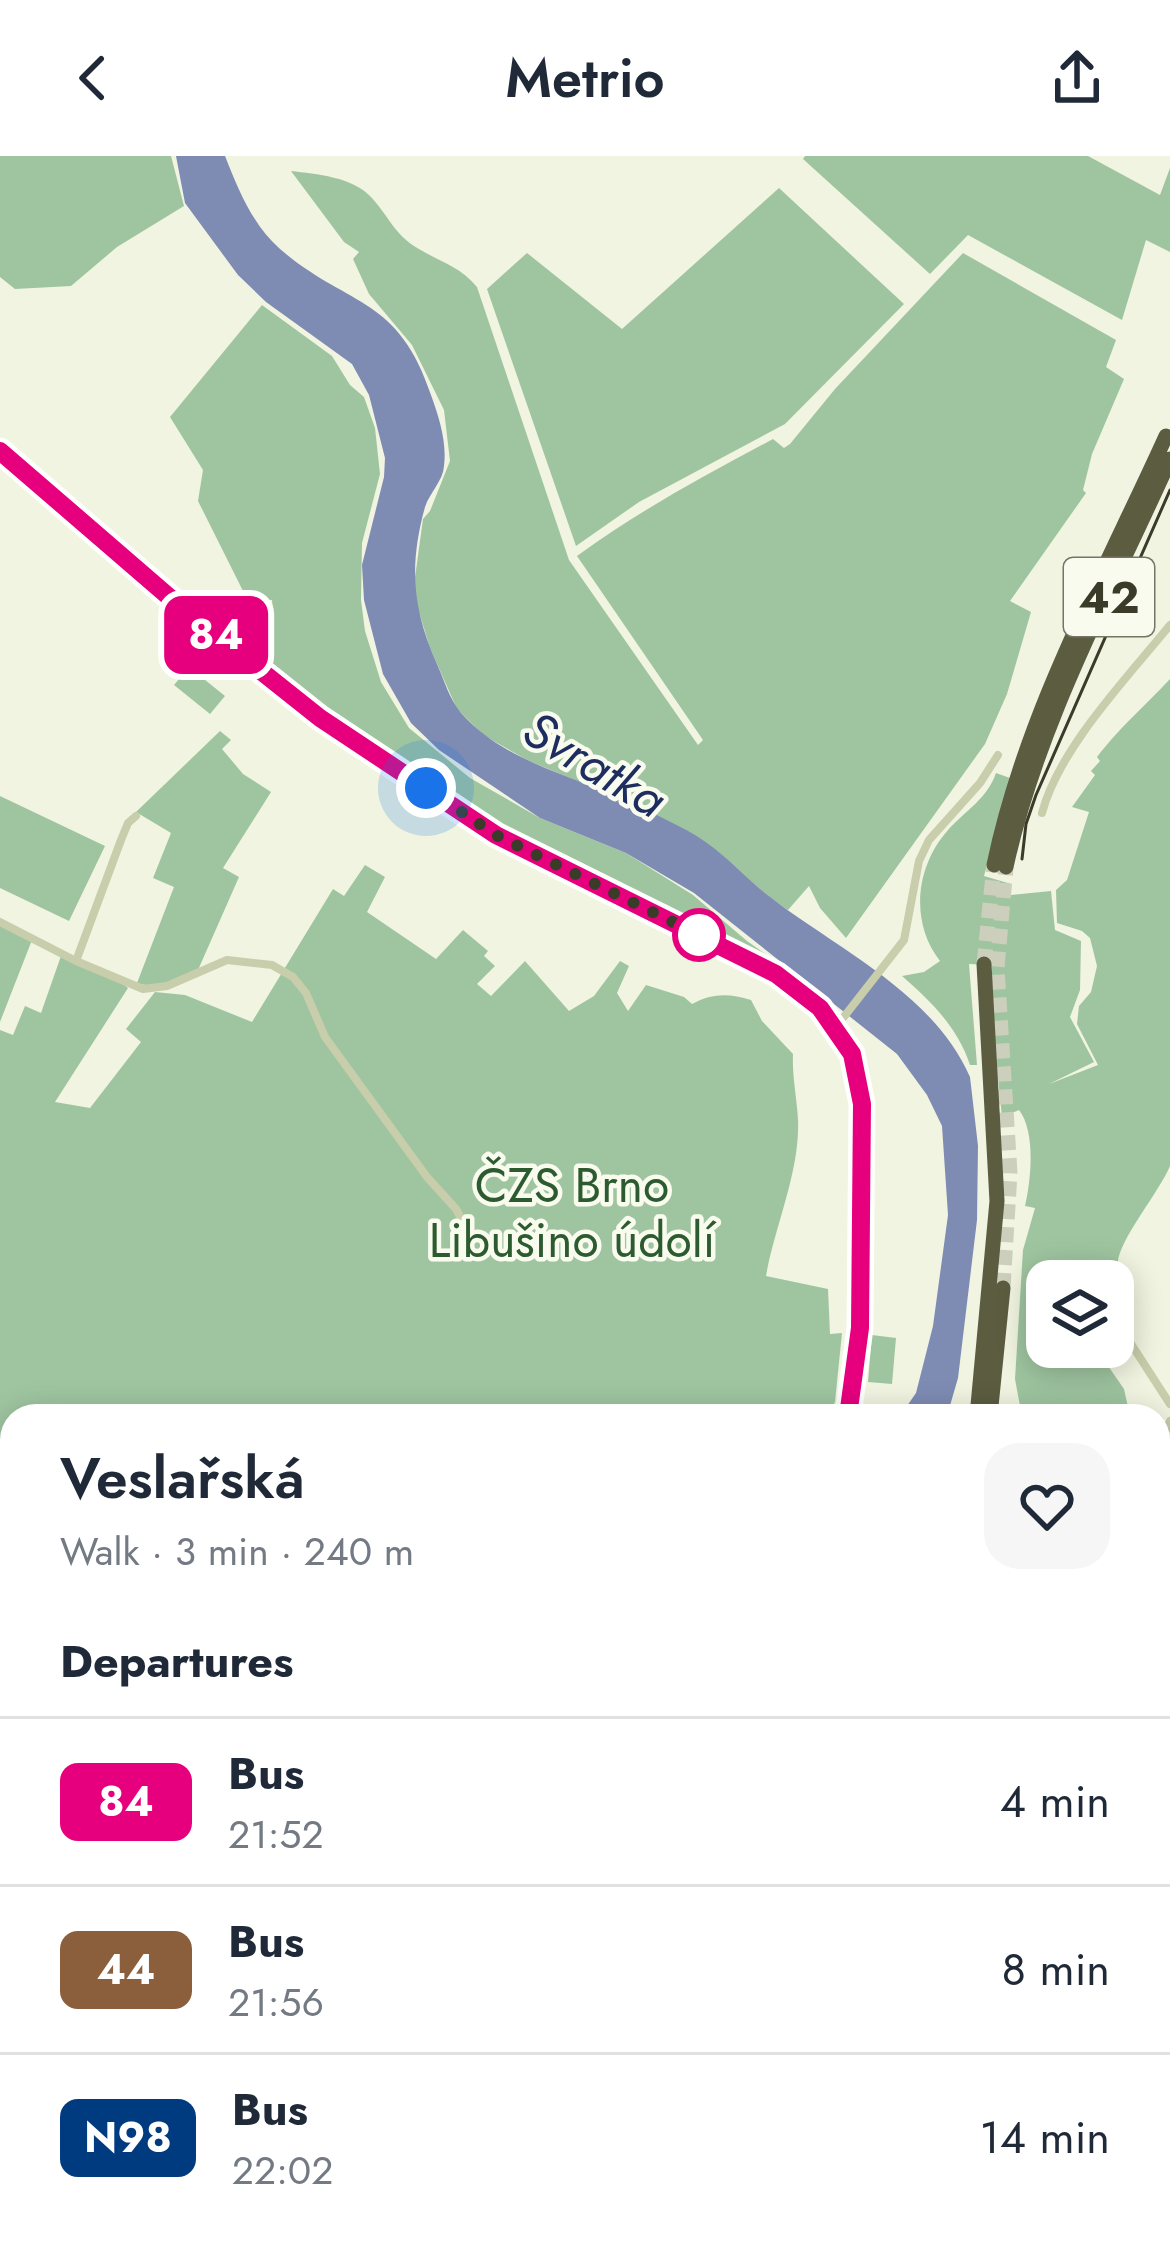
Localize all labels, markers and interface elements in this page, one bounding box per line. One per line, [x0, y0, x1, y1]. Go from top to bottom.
text: Metrio [505, 39, 665, 117]
icon: back [60, 45, 126, 111]
icon: share [1044, 45, 1110, 111]
road number: 42 [1064, 558, 1154, 636]
line badge: 84 [162, 596, 270, 674]
text: 84 [188, 604, 244, 665]
water label: Svratka [509, 692, 681, 836]
your location [396, 758, 456, 818]
unlabelled marker [674, 910, 724, 960]
park label: ČZS Brno Libušino údolí [429, 1151, 717, 1275]
map controls [1026, 1260, 1134, 1368]
button: layers [1026, 1260, 1134, 1368]
text: Veslařská [60, 1437, 305, 1519]
button: heart [984, 1443, 1110, 1569]
text: Walk · 3 min · 240 m [60, 1523, 414, 1580]
text: Departures [60, 1629, 294, 1694]
text: Bus [228, 1741, 304, 1806]
text: 4 min [1000, 1769, 1110, 1834]
text: 84 [98, 1771, 154, 1832]
text: 21:52 [228, 1806, 324, 1863]
text: Bus [228, 1909, 304, 1974]
text: 8 min [1002, 1937, 1110, 2002]
text: 44 [97, 1939, 155, 2000]
text: 21:56 [228, 1974, 324, 2031]
text: Bus [232, 2077, 308, 2142]
text: 14 min [980, 2105, 1110, 2170]
text: N98 [84, 2107, 172, 2168]
text: 22:02 [232, 2142, 333, 2199]

